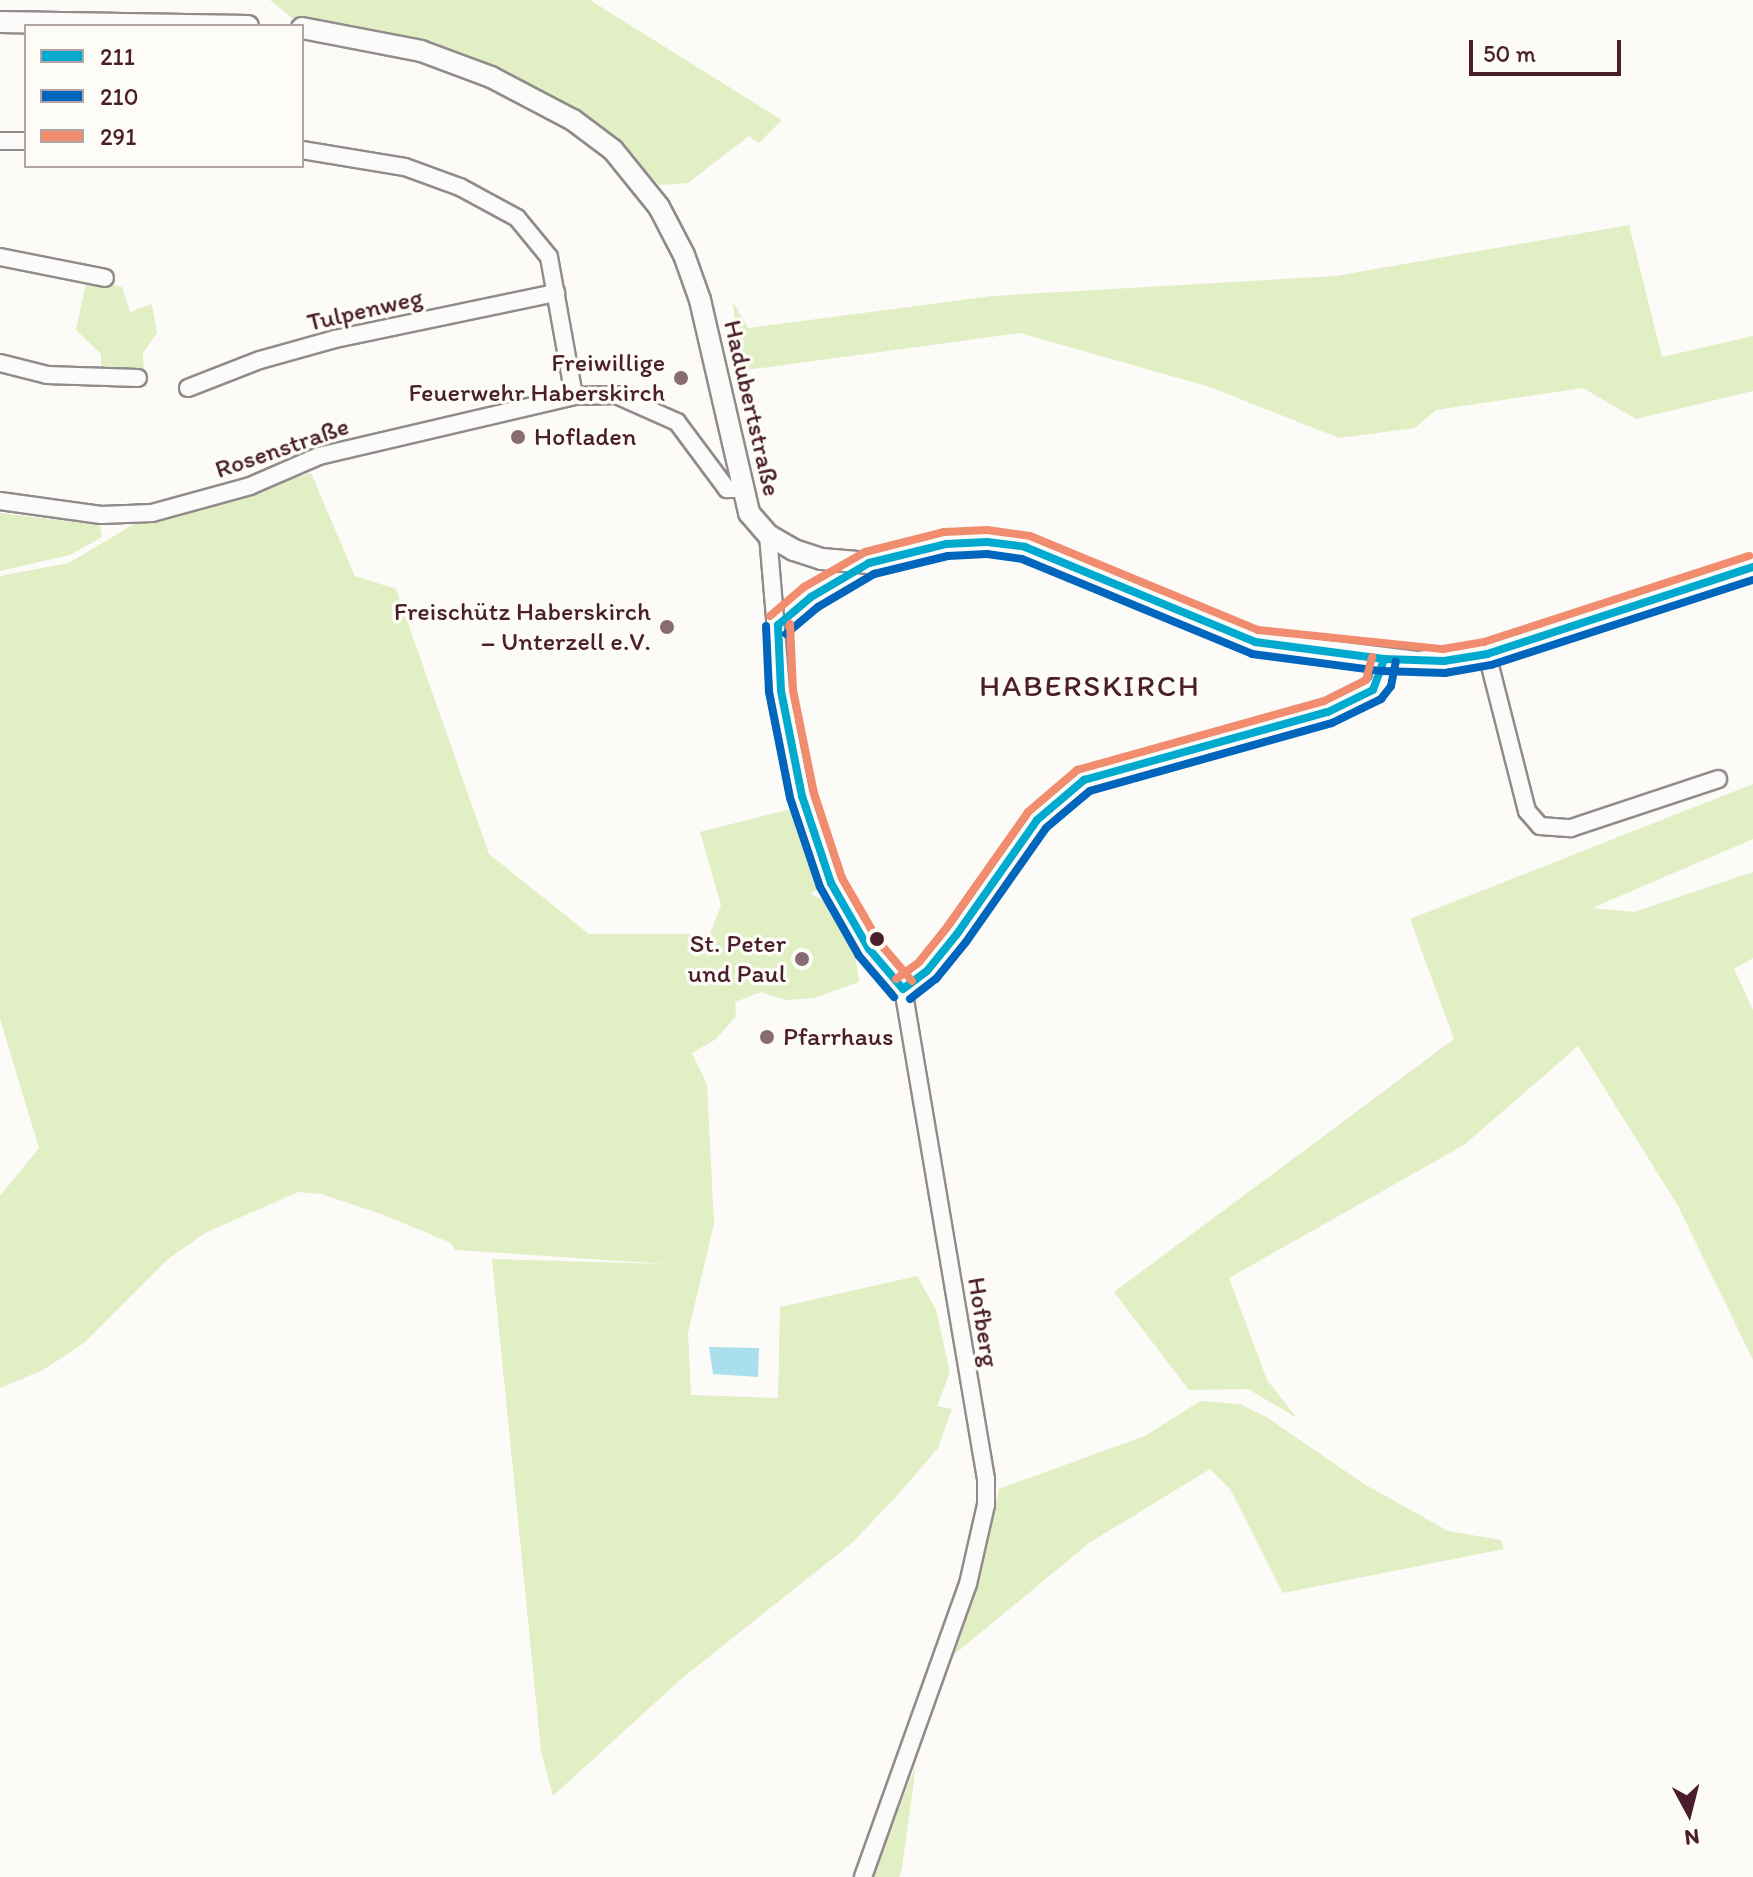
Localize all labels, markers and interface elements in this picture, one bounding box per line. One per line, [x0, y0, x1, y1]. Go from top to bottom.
legend [24, 24, 304, 168]
scale bar [1473, 24, 1625, 74]
text: 50 m [1483, 39, 1536, 68]
text: 211 [100, 42, 135, 71]
text: 210 [100, 82, 139, 111]
text: 291 [100, 122, 136, 151]
street label: Tulpenweg [304, 282, 426, 338]
street label: Hadubertstraße [717, 317, 787, 499]
place label: Freiwillige Feuerwehr Haberskirch [408, 347, 665, 408]
marker: Freiwillige Feuerwehr Haberskirch [672, 369, 690, 387]
street label: Rosenstraße [211, 411, 353, 485]
place label: Hofladen [534, 421, 637, 453]
marker: Hofladen [509, 428, 527, 446]
place label: Freischütz Haberskirch – Unterzell e.V. [394, 596, 651, 658]
marker: Freischütz Haberskirch – Unterzell e.V. [658, 618, 676, 636]
district label: HABERSKIRCH [979, 668, 1201, 704]
place label: St. Peter und Paul [688, 928, 786, 990]
unlabelled marker [869, 931, 885, 947]
marker: St. Peter und Paul [793, 950, 811, 968]
place label: Pfarrhaus [783, 1021, 894, 1053]
marker: Pfarrhaus [758, 1028, 776, 1046]
street label: Hofberg [961, 1275, 1005, 1369]
north arrow [1649, 1773, 1729, 1853]
text: N [1683, 1823, 1701, 1852]

